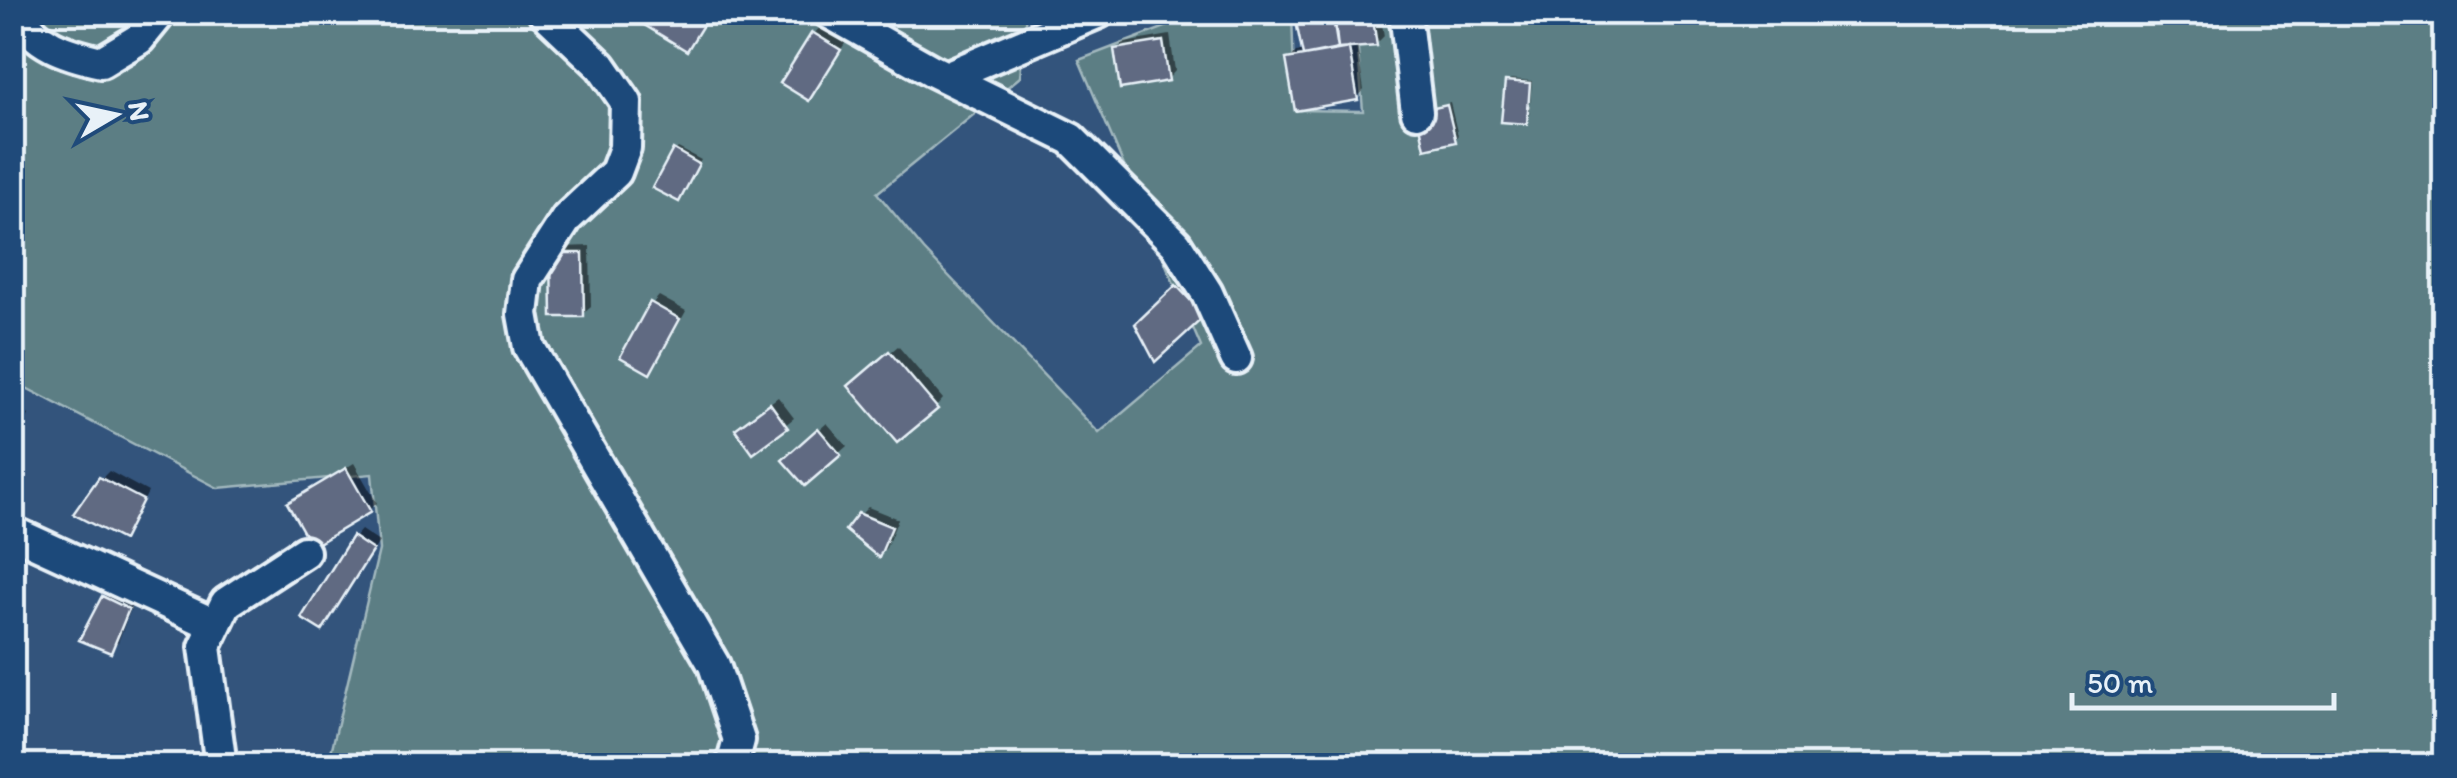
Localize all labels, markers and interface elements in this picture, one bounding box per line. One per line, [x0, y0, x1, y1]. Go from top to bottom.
north arrow [65, 65, 165, 165]
text: N [121, 99, 158, 123]
scale bar [2072, 648, 2334, 710]
text: 50 m [2087, 664, 2153, 701]

